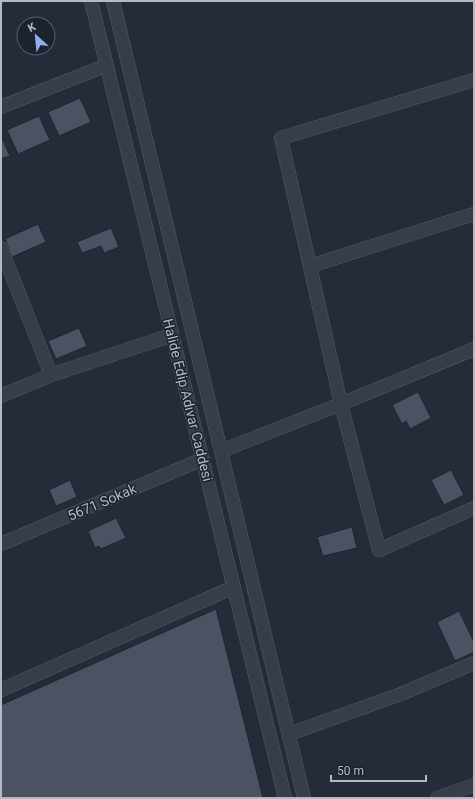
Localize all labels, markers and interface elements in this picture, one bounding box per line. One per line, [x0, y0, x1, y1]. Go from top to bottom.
north arrow [16, 16, 56, 56]
text: K [26, 20, 39, 35]
street label: Halide Edip Adıvar Caddesi [160, 317, 216, 483]
street label: 5671 Sokak [65, 480, 140, 524]
scale bar [331, 757, 426, 783]
text: 50 m [337, 764, 364, 778]

